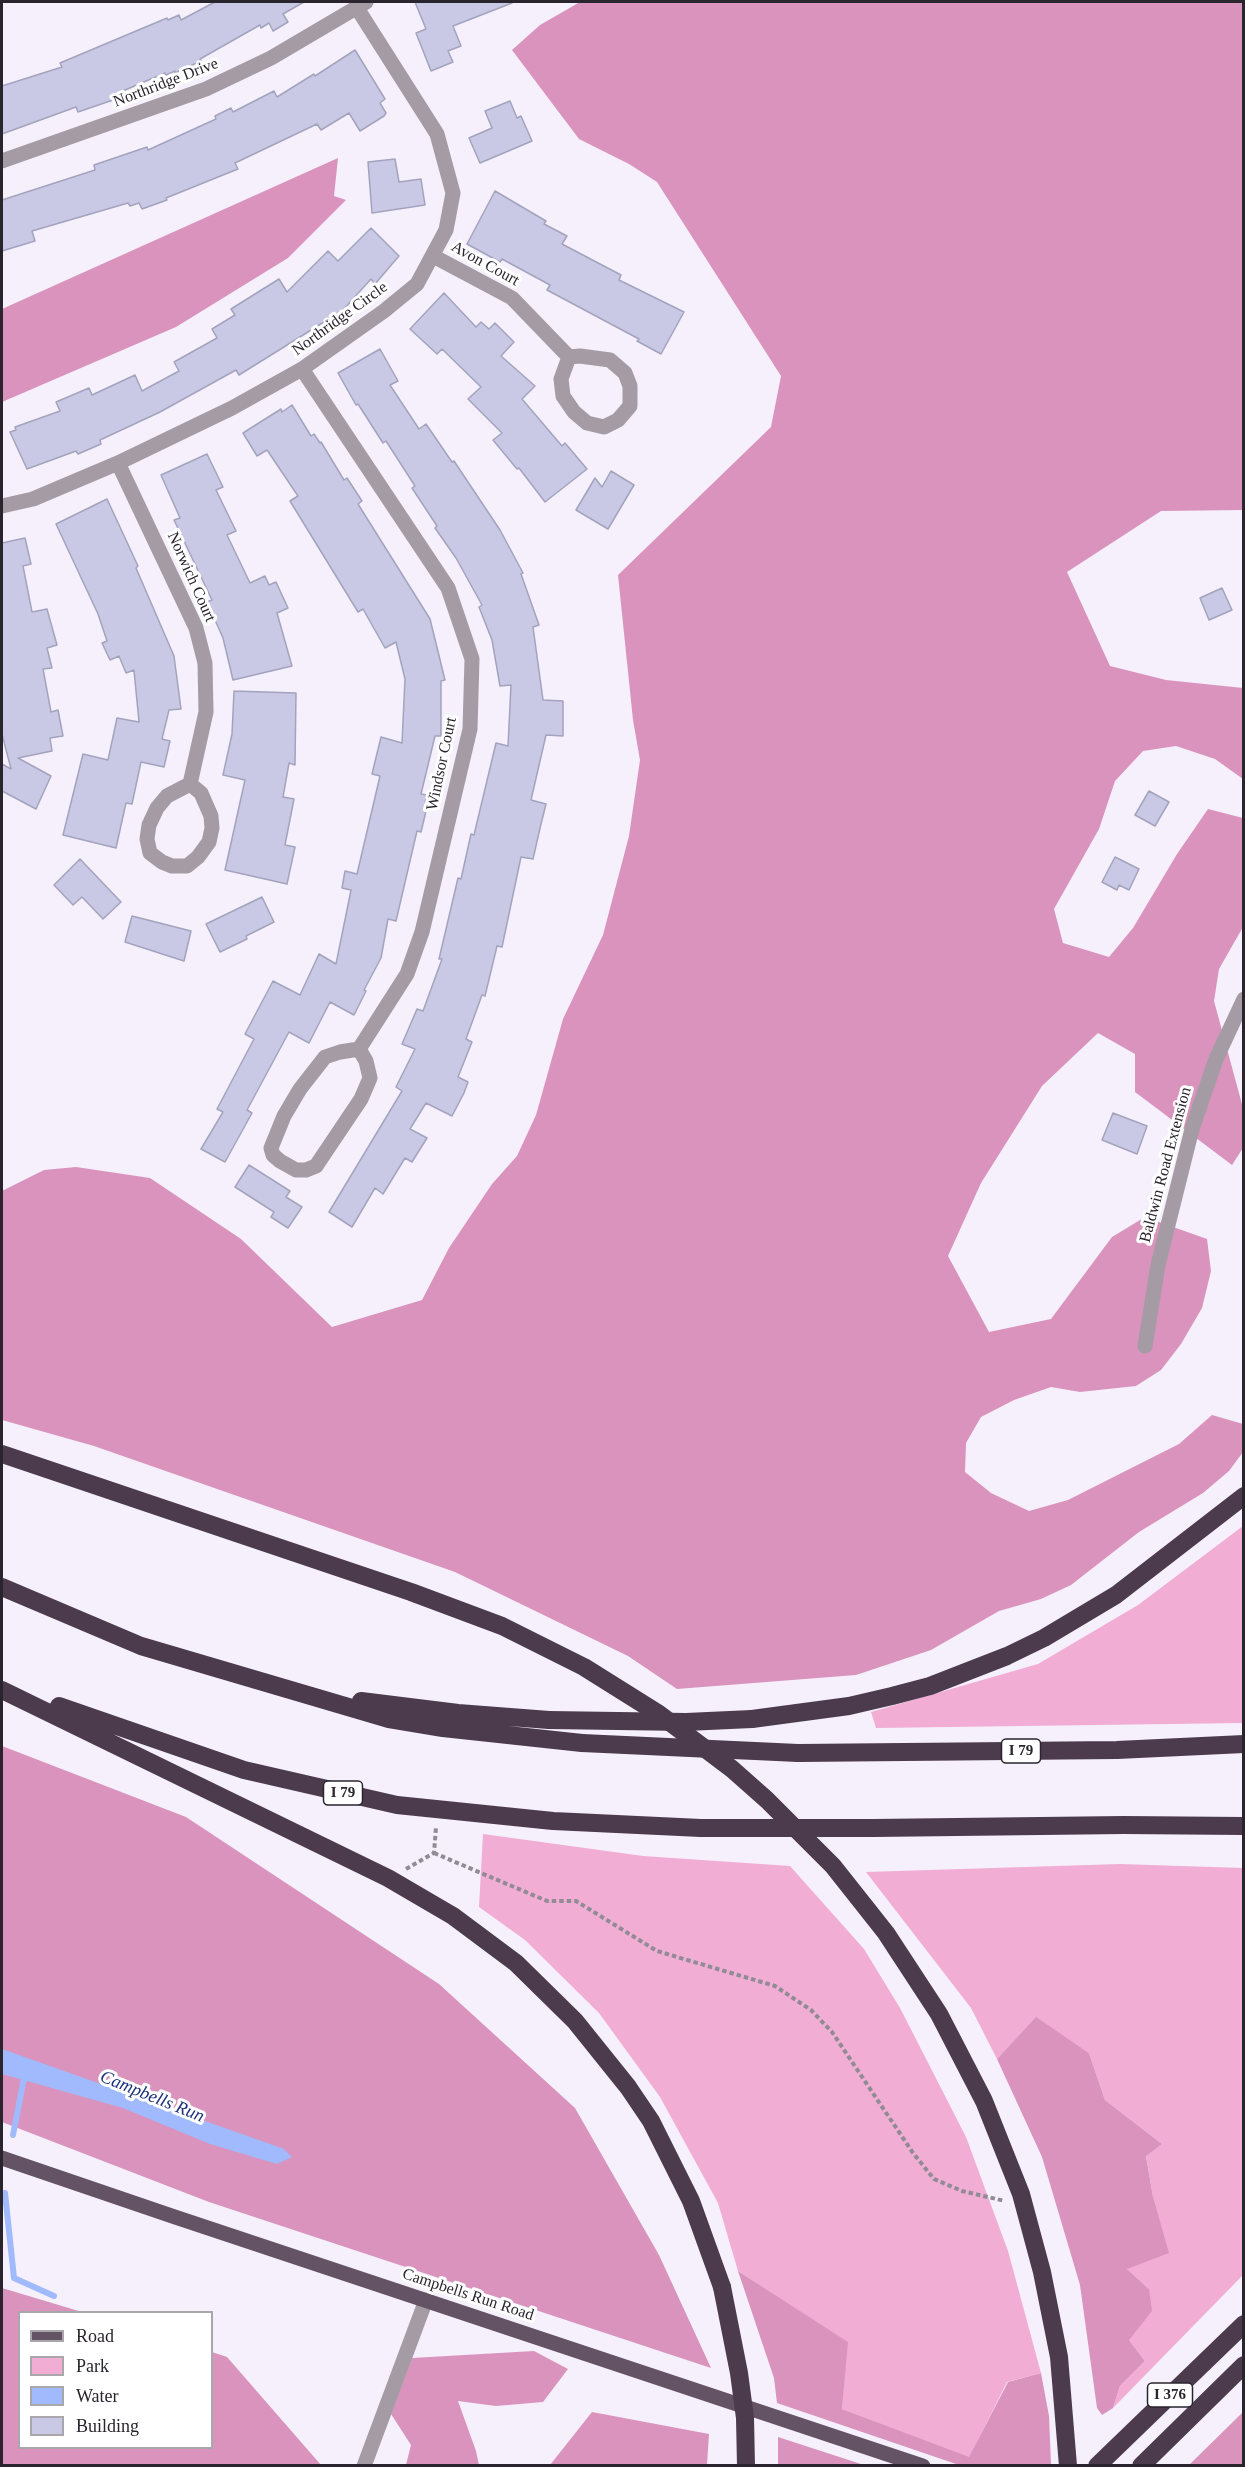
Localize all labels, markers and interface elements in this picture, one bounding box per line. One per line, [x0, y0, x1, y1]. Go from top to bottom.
street label: Northridge Drive [111, 54, 221, 112]
street label: Avon Court [448, 237, 522, 291]
street label: Northridge Circle [289, 278, 391, 360]
street label: Norwich Court [163, 529, 219, 625]
street label: Windsor Court [423, 716, 461, 812]
street label: Baldwin Road Extension [1136, 1085, 1196, 1245]
road number: I 79 [1002, 1739, 1040, 1763]
road number: I 79 [324, 1781, 362, 1805]
water label: Campbells Run [97, 2066, 207, 2128]
street label: Campbells Run Road [400, 2265, 536, 2325]
legend [18, 2311, 213, 2449]
text: Road [76, 2326, 114, 2346]
text: Park [76, 2356, 109, 2376]
road number: I 376 [1148, 2383, 1192, 2407]
text: Water [76, 2386, 119, 2406]
text: Building [76, 2416, 139, 2436]

